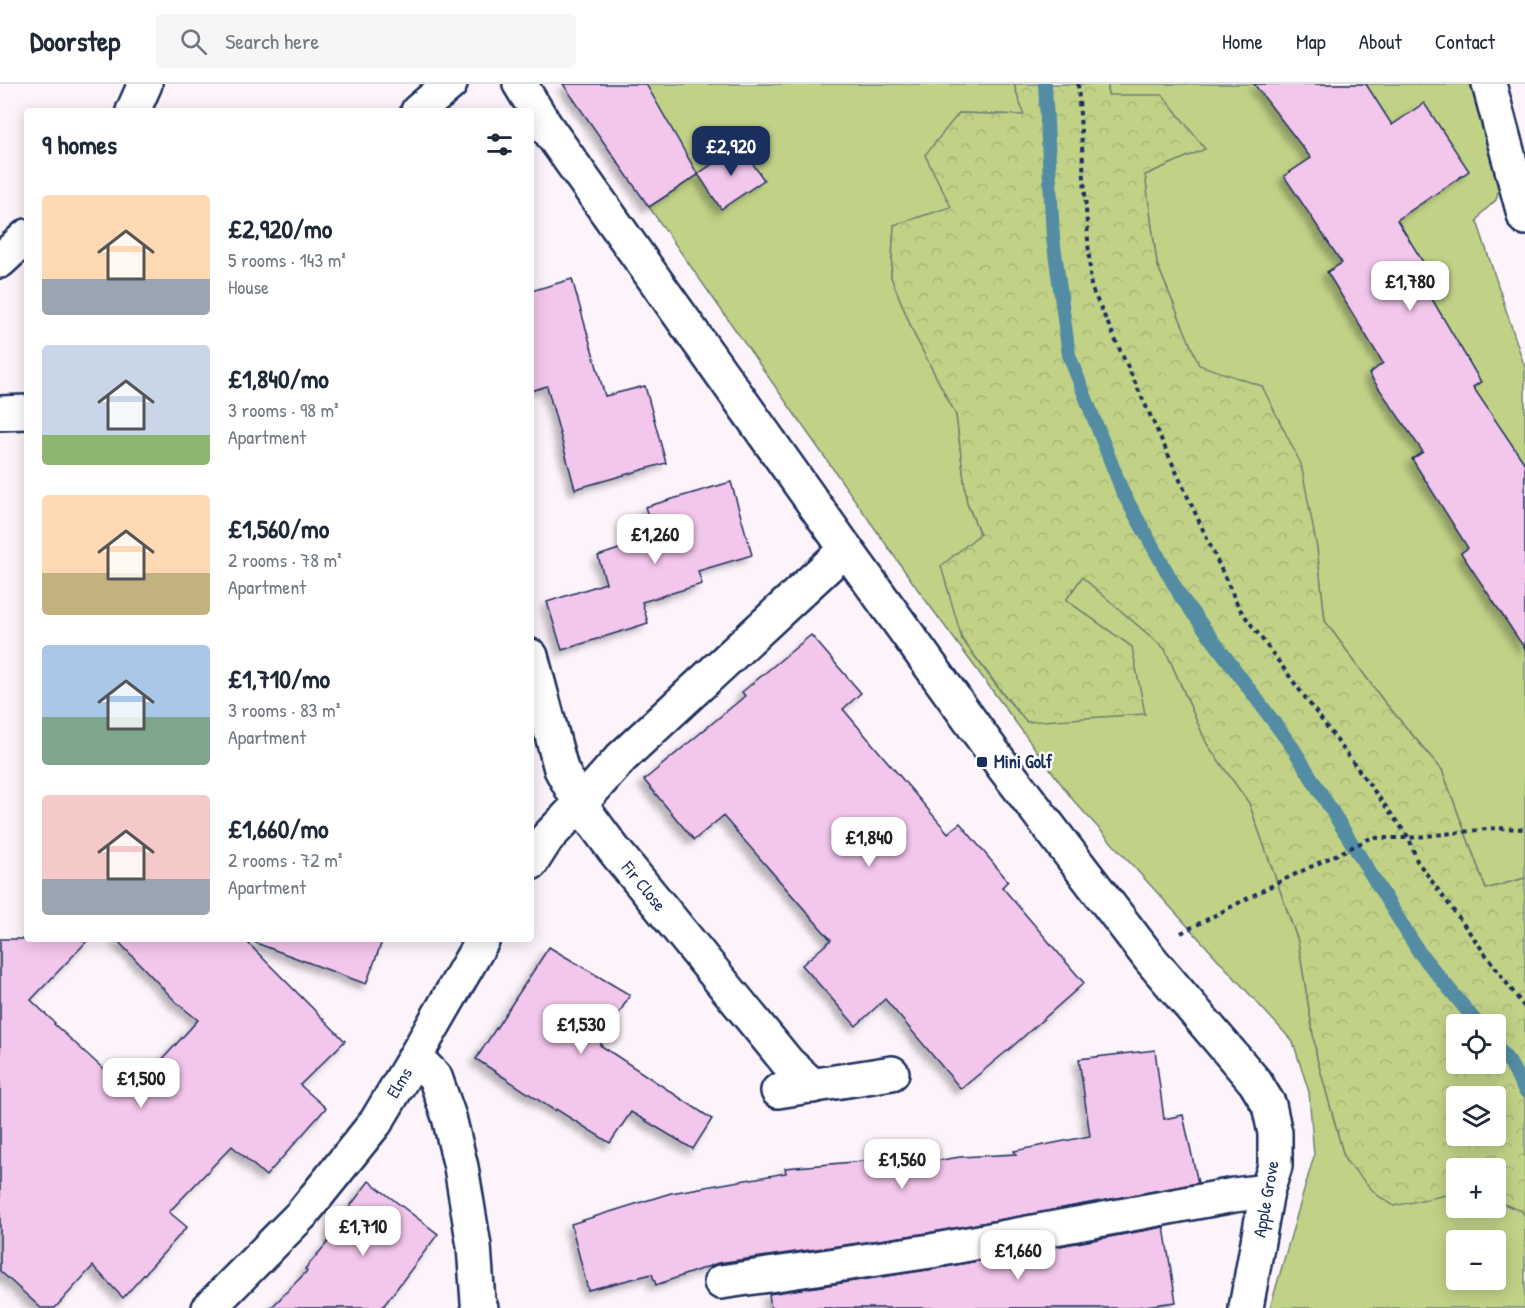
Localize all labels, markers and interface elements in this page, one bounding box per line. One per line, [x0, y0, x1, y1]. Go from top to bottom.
search box [156, 14, 576, 68]
text: Doorstep [30, 22, 120, 60]
icon: search [177, 25, 210, 58]
text: Search here [225, 26, 319, 56]
text: Home [1222, 27, 1263, 56]
text: Map [1296, 27, 1326, 56]
text: About [1359, 27, 1402, 56]
text: Contact [1435, 27, 1495, 56]
pin: £2,920 [682, 126, 780, 177]
text: 9 homes [42, 127, 117, 162]
icon: filters [483, 128, 516, 161]
text: £2,920 [706, 132, 756, 159]
text: £2,920/mo [228, 211, 332, 246]
icon: home [90, 219, 162, 291]
text: 5 rooms · 143 m² [228, 246, 346, 273]
pin: £1,780 [1361, 261, 1459, 312]
text: £1,780 [1385, 267, 1435, 294]
text: House [228, 273, 269, 300]
text: £1,840/mo [228, 361, 329, 396]
icon: home [90, 369, 162, 441]
text: 3 rooms · 98 m² [228, 396, 339, 423]
text: Apartment [228, 423, 306, 450]
text: £1,560/mo [228, 511, 329, 546]
pin: £1,260 [606, 514, 704, 565]
icon: home [90, 519, 162, 591]
text: £1,260 [631, 520, 679, 547]
text: 2 rooms · 78 m² [228, 546, 342, 573]
text: Apartment [228, 573, 306, 600]
text: £1,710/mo [228, 661, 330, 696]
icon: home [90, 669, 162, 741]
text: 3 rooms · 83 m² [228, 696, 340, 723]
text: Apartment [228, 723, 306, 750]
place label: Mini Golf [994, 749, 1053, 774]
marker: Mini Golf [975, 755, 989, 769]
text: £1,660/mo [228, 811, 329, 846]
pin: £1,840 [820, 817, 918, 868]
icon: home [90, 819, 162, 891]
text: £1,840 [845, 823, 893, 850]
text: 2 rooms · 72 m² [228, 846, 342, 873]
street label: Fir Close [616, 855, 672, 916]
text: Apartment [228, 873, 306, 900]
pin: £1,530 [532, 1004, 630, 1055]
text: £1,530 [557, 1010, 605, 1037]
map controls [1446, 1014, 1506, 1290]
button: locate [1446, 1014, 1506, 1074]
pin: £1,500 [92, 1058, 190, 1109]
street label: Elms [380, 1062, 418, 1103]
text: £1,500 [117, 1064, 165, 1091]
button: layers [1446, 1086, 1506, 1146]
pin: £1,560 [853, 1139, 951, 1190]
text: £1,560 [878, 1145, 926, 1172]
button: + [1446, 1158, 1506, 1218]
street label: Apple Grove [1246, 1159, 1285, 1239]
pin: £1,710 [314, 1206, 412, 1257]
text: £1,710 [339, 1212, 387, 1239]
pin: £1,660 [969, 1230, 1067, 1281]
button: − [1446, 1230, 1506, 1290]
text: £1,660 [994, 1236, 1042, 1263]

